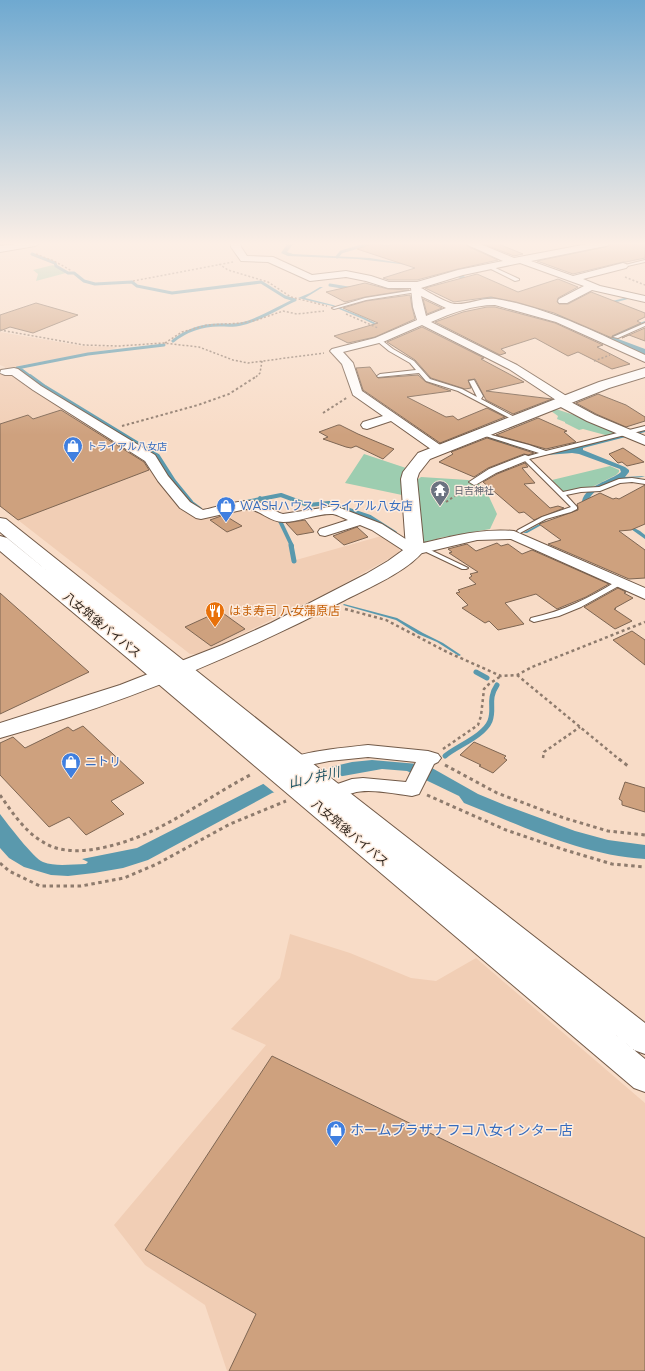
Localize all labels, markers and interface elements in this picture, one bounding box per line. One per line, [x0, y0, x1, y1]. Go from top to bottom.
shop icon: トライアル八女店 [62, 435, 84, 463]
place label: トライアル八女店 [87, 440, 167, 454]
temple icon: 日吉神社 [429, 479, 451, 507]
place label: 日吉神社 [454, 484, 494, 498]
shop icon: WASHハウス トライアル八女店 [215, 495, 237, 523]
place label: WASHハウス トライアル八女店 [240, 498, 413, 514]
street label: 八女筑後バイパス [60, 589, 144, 661]
restaurant icon: はま寿司 八女蒲原店 [204, 600, 226, 628]
place label: はま寿司 八女蒲原店 [229, 603, 340, 619]
shop icon: ニトリ [60, 751, 82, 779]
place label: ニトリ [85, 754, 121, 770]
water label: 山ノ井川 [287, 763, 344, 793]
street label: 八女筑後バイパス [308, 796, 392, 870]
shop icon: ホームプラザナフコ八女インター店 [325, 1119, 347, 1147]
place label: ホームプラザナフコ八女インター店 [350, 1121, 573, 1140]

